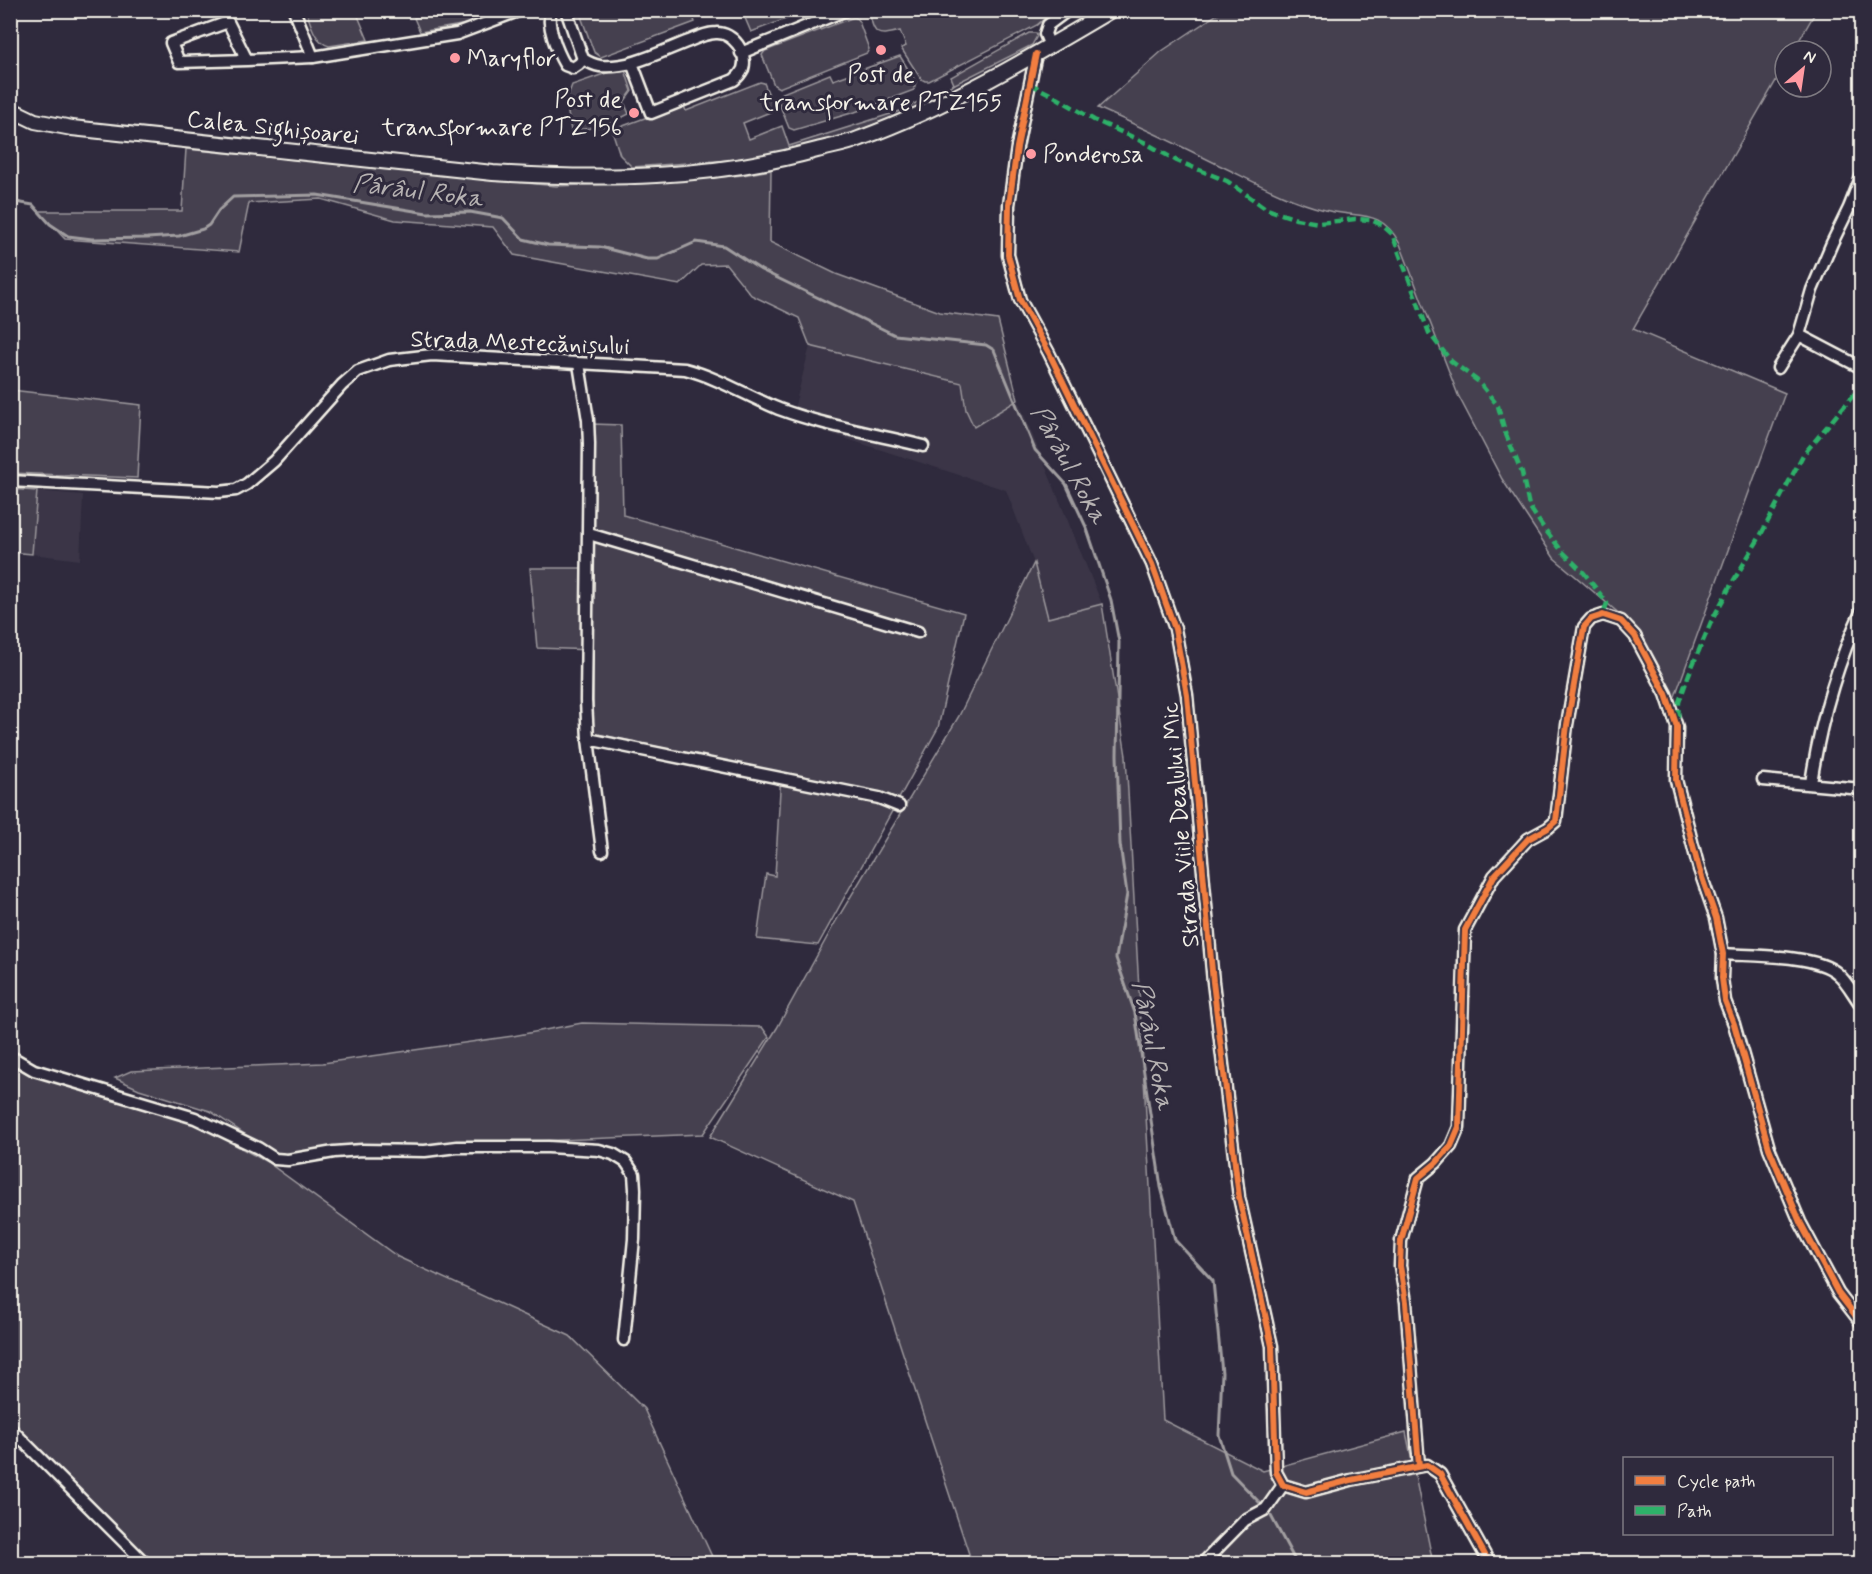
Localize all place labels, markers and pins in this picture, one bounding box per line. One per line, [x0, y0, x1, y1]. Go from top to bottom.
marker: Post de transformare PTZ155 [874, 43, 888, 57]
place label: Maryflor [467, 44, 556, 75]
marker: Maryflor [448, 51, 462, 65]
place label: Post de transformare PTZ155 [759, 60, 1002, 121]
place label: Post de transformare PTZ156 [381, 85, 622, 146]
marker: Post de transformare PTZ156 [627, 106, 641, 120]
place label: Ponderosa [1043, 140, 1144, 171]
marker: Ponderosa [1024, 147, 1038, 161]

